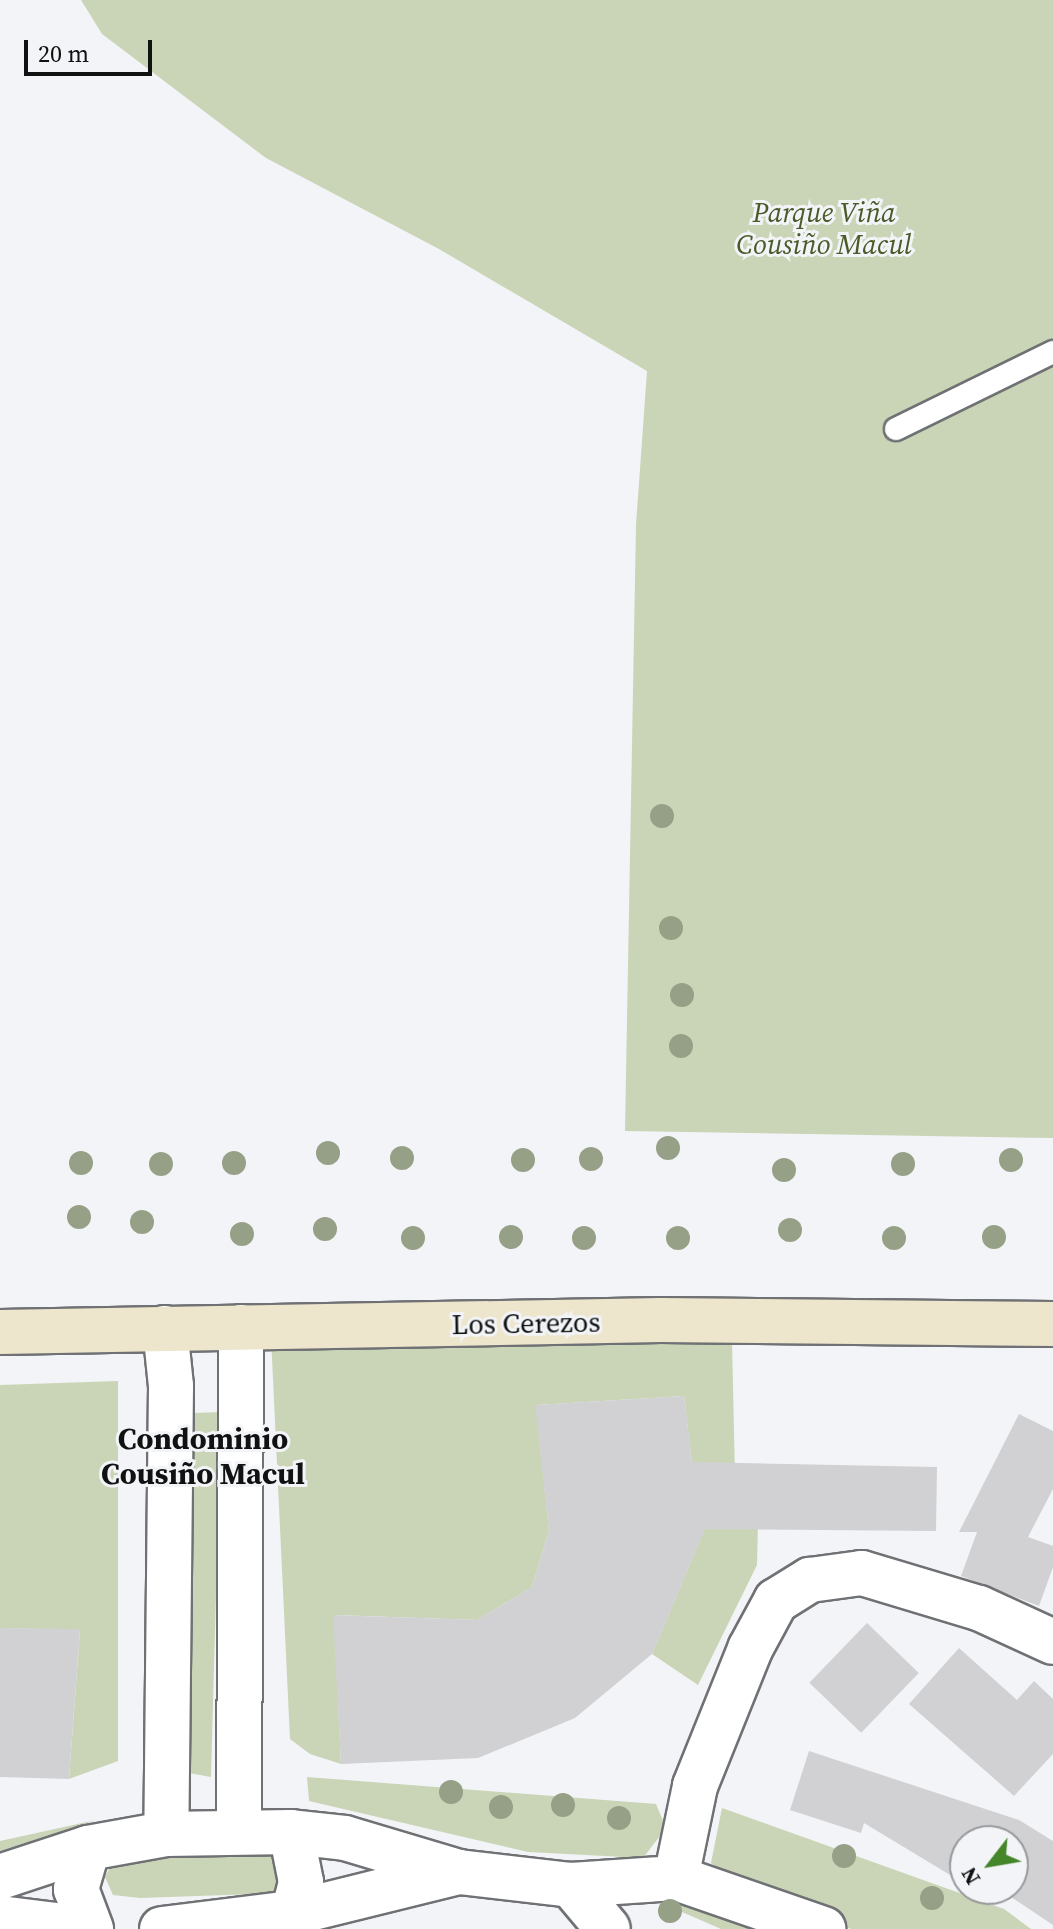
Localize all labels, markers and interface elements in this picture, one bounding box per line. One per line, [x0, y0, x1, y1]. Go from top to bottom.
scale bar [28, 24, 156, 74]
text: 20 m [38, 37, 89, 70]
park label: Parque Viña Cousiño Macul [736, 195, 912, 261]
street label: Los Cerezos [451, 1305, 601, 1341]
district label: Condominio Cousiño Macul [101, 1421, 305, 1492]
north arrow [949, 1825, 1029, 1905]
text: N [953, 1862, 987, 1891]

